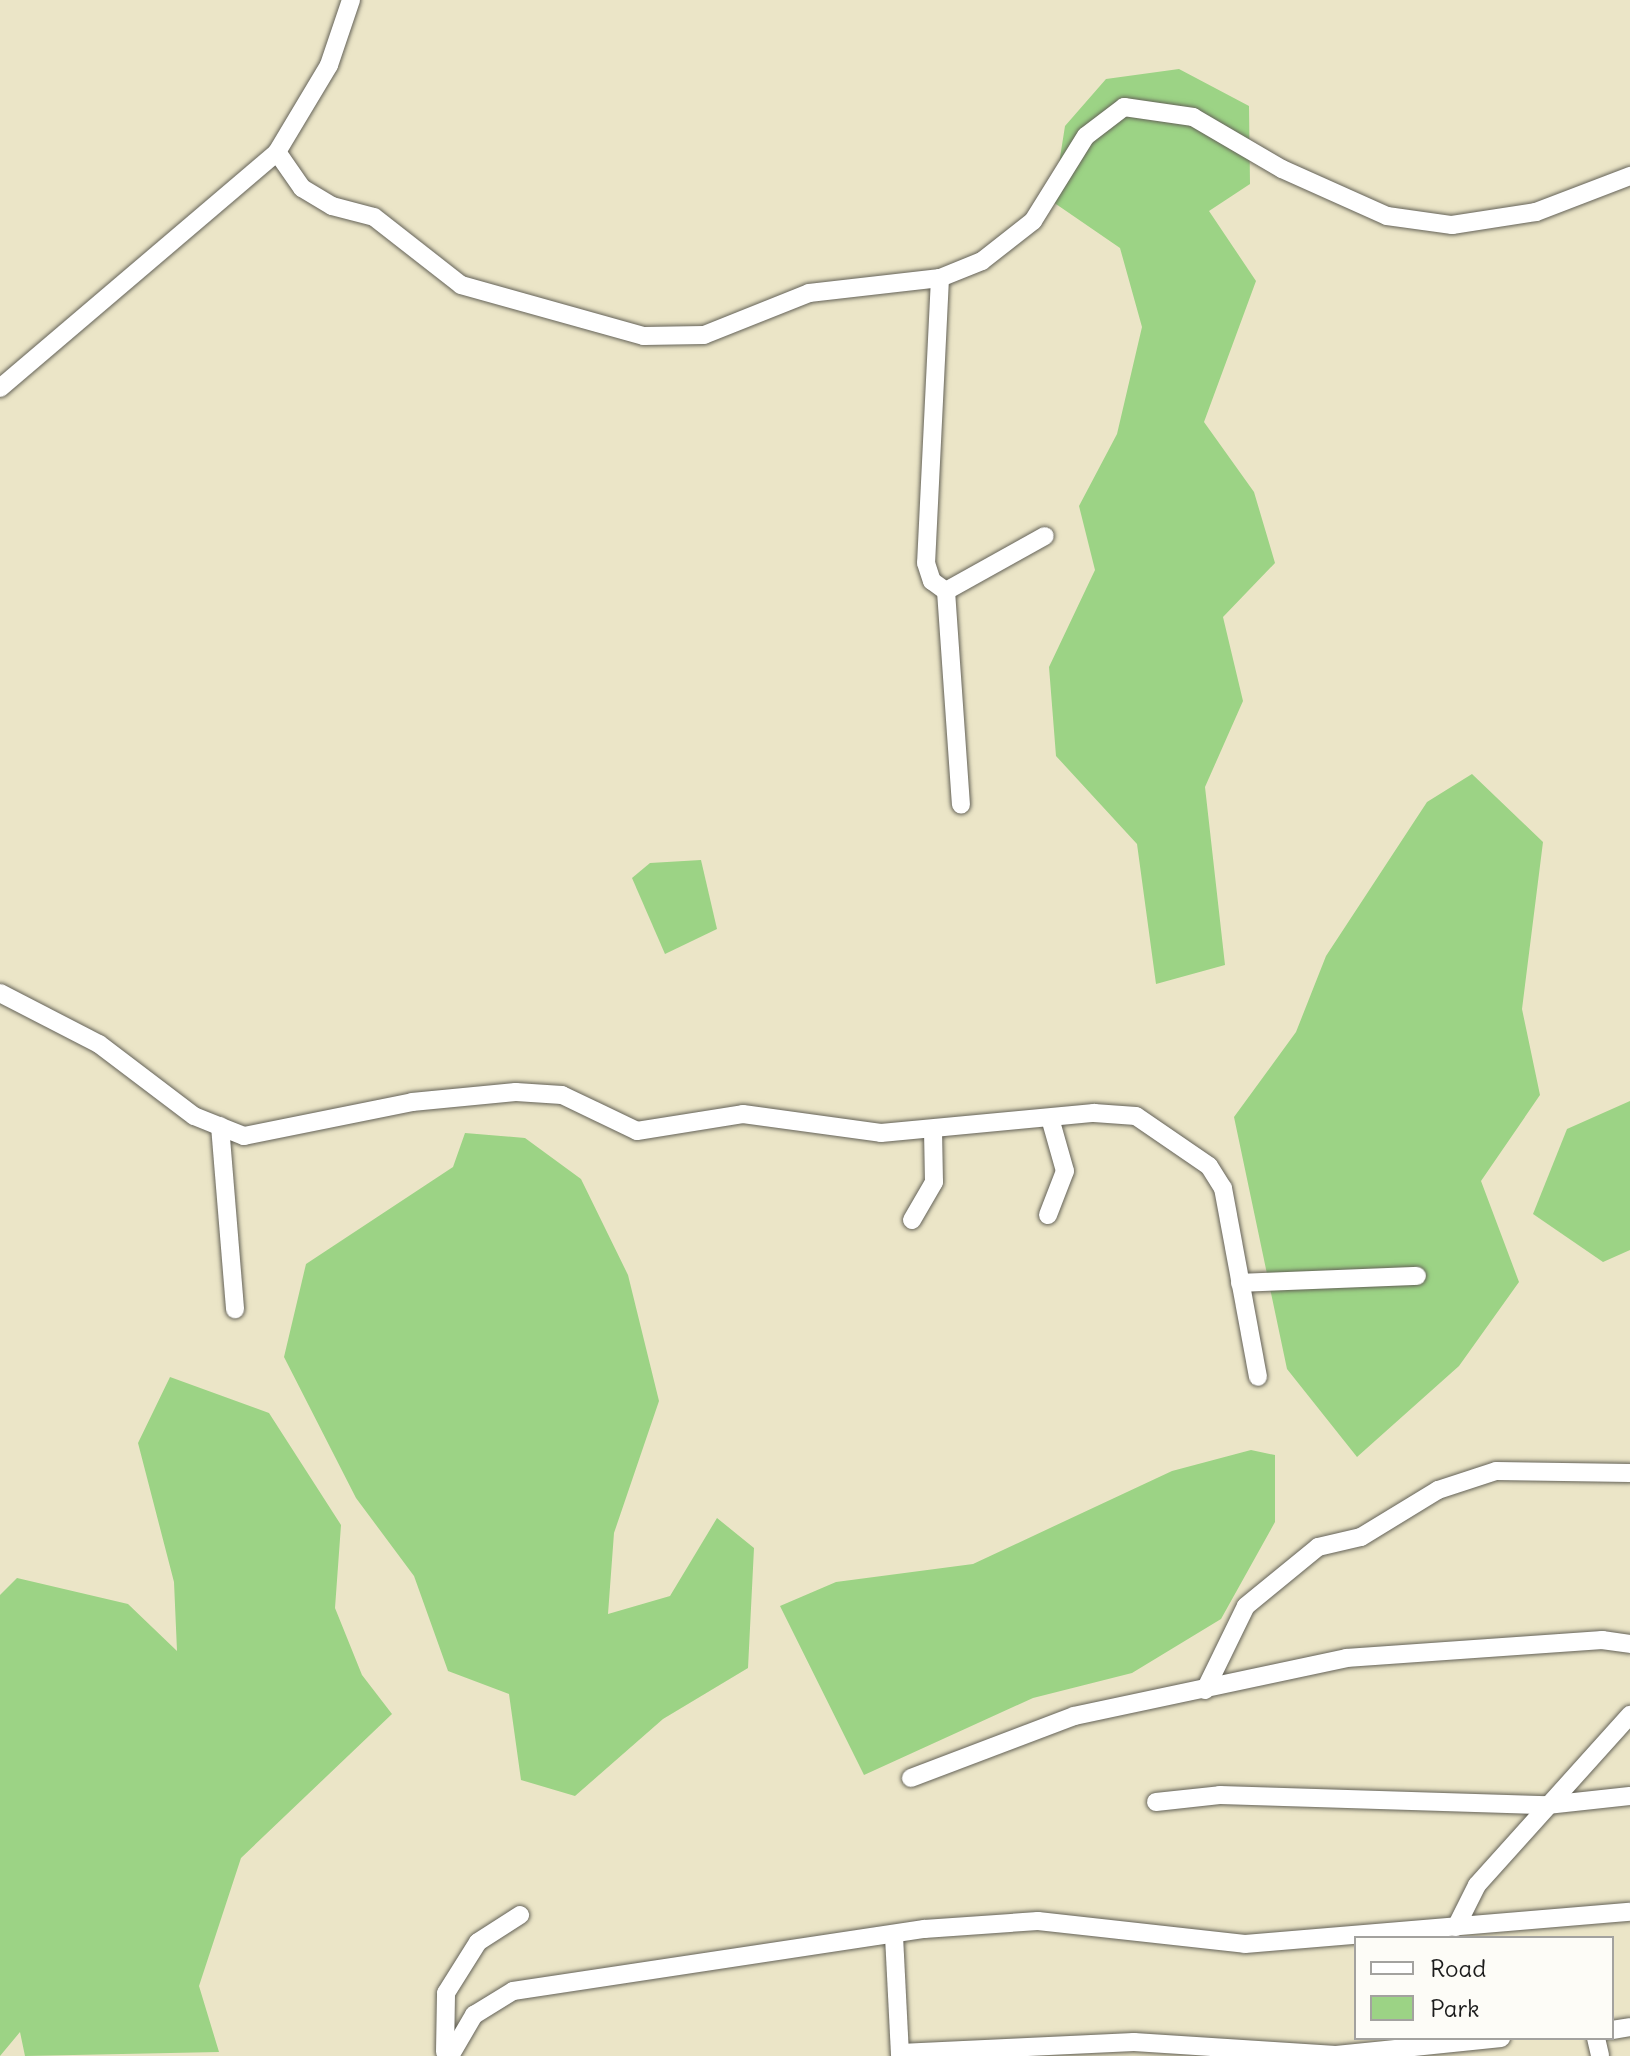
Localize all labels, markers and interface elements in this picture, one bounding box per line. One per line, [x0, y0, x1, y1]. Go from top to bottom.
legend [1354, 1936, 1614, 2040]
text: Road [1430, 1953, 1486, 1983]
text: Park [1430, 1993, 1480, 2023]

